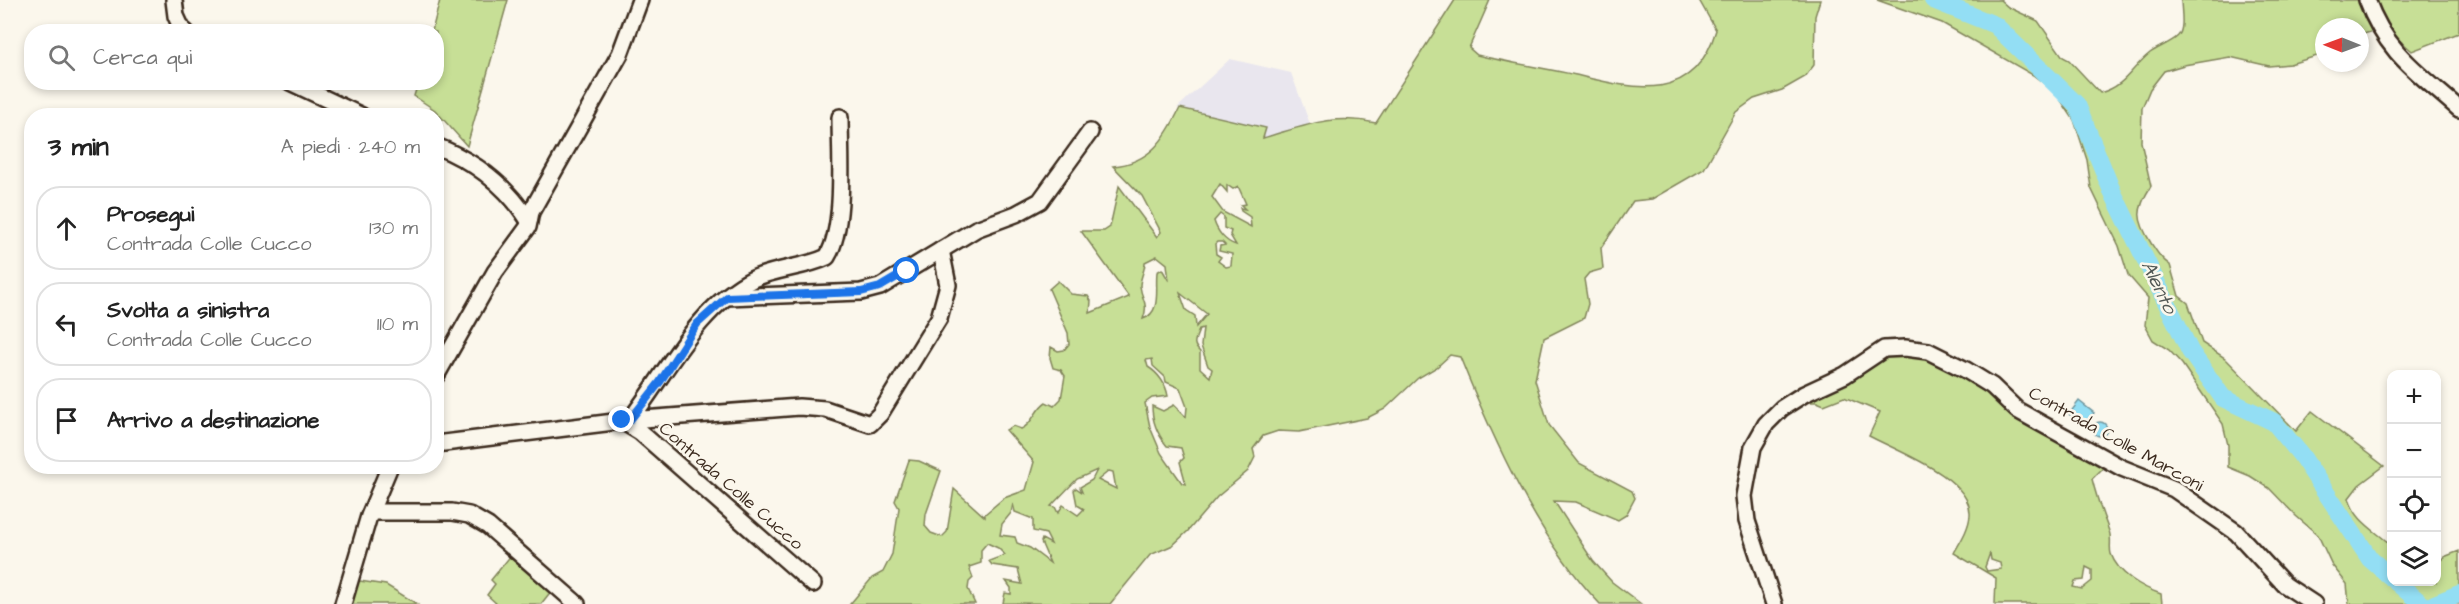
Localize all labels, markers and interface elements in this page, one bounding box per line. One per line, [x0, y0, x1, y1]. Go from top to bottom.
north arrow [2315, 18, 2369, 72]
search box [24, 24, 444, 90]
icon: search [45, 41, 78, 74]
text: Cerca qui [93, 42, 192, 73]
text: 3 min [48, 129, 109, 165]
text: A piedi · 240 m [281, 133, 420, 161]
text: Prosegui [107, 199, 194, 230]
icon: ahead [50, 212, 83, 245]
text: 130 m [369, 214, 418, 242]
text: Contrada Colle Cucco [107, 230, 312, 258]
water label: Alento [2134, 256, 2185, 320]
route start [893, 257, 919, 283]
text: Svolta a sinistra [107, 295, 269, 326]
icon: left [50, 308, 83, 341]
text: 110 m [377, 310, 418, 338]
text: Contrada Colle Cucco [107, 326, 312, 354]
map controls [2387, 370, 2441, 586]
button: + [2387, 370, 2441, 424]
street label: Contrada Colle Marconi [2024, 380, 2208, 498]
icon: arrive [50, 404, 83, 437]
text: Arrivo a destinazione [107, 405, 319, 436]
route end [608, 406, 634, 432]
street label: Contrada Colle Cucco [653, 416, 809, 556]
button: − [2387, 424, 2441, 478]
button: locate [2387, 478, 2441, 532]
button: layers [2387, 532, 2441, 586]

